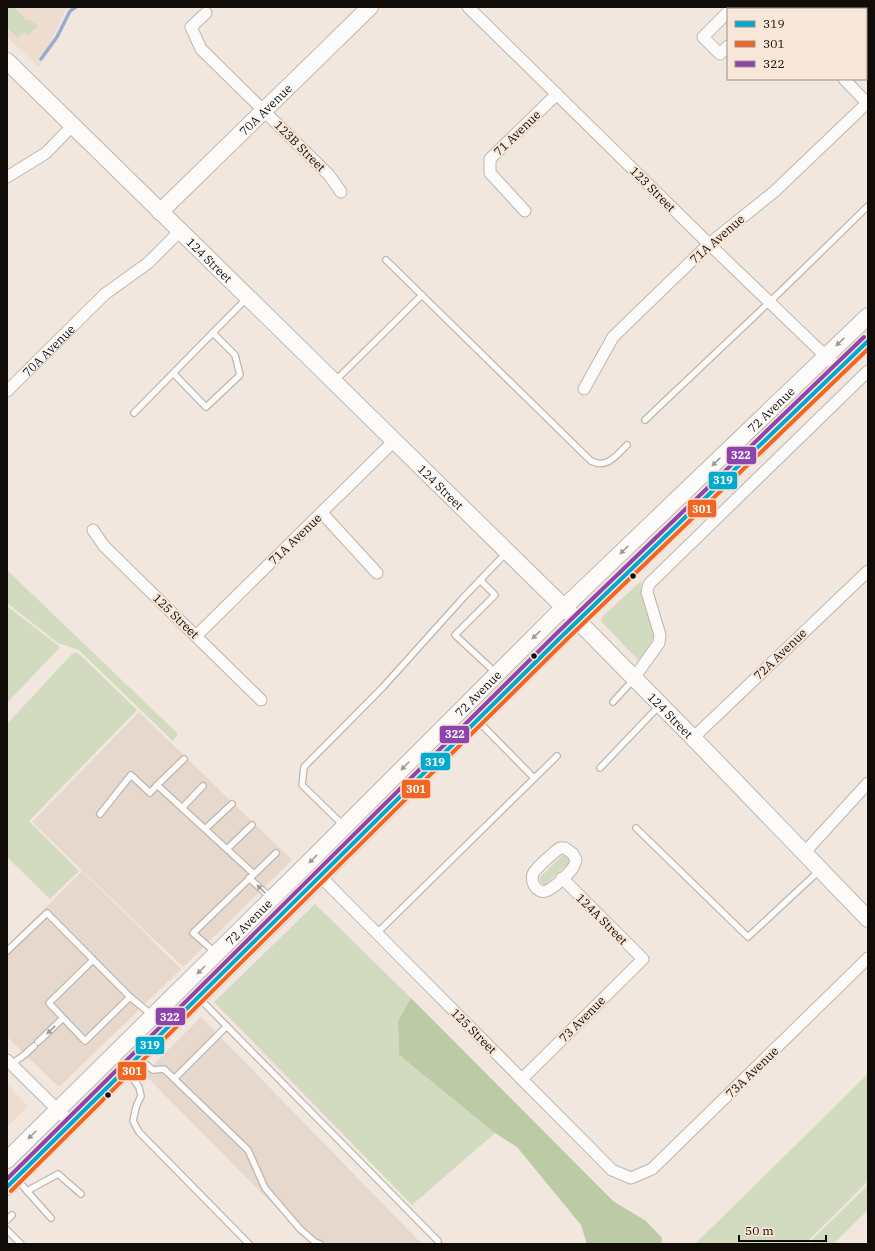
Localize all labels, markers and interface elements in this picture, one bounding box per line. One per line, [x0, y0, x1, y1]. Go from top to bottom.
legend [727, 8, 867, 80]
text: 319 [763, 16, 785, 31]
text: 301 [763, 36, 785, 51]
text: 322 [763, 56, 785, 71]
street label: 70A Avenue [236, 80, 295, 138]
street label: 71 Avenue [490, 107, 544, 159]
street label: 123B Street [271, 117, 329, 175]
street label: 123 Street [627, 163, 679, 215]
street label: 71A Avenue [687, 211, 747, 267]
street label: 124 Street [184, 234, 236, 286]
street label: 70A Avenue [19, 321, 78, 379]
one-way arrow [835, 338, 845, 347]
street label: 72 Avenue [744, 383, 797, 435]
line badge: 322 [726, 446, 757, 465]
text: 322 [731, 448, 751, 462]
one-way arrow [711, 457, 721, 466]
street label: 124 Street [415, 461, 467, 512]
line badge: 319 [708, 471, 738, 490]
text: 319 [713, 473, 733, 487]
line badge: 301 [687, 499, 717, 518]
text: 301 [692, 502, 712, 516]
street label: 71A Avenue [265, 510, 325, 568]
one-way arrow [619, 545, 629, 555]
unlabelled marker [628, 571, 638, 581]
street label: 125 Street [150, 590, 202, 642]
street label: 72A Avenue [750, 625, 810, 683]
one-way arrow [531, 630, 541, 640]
unlabelled marker [529, 651, 539, 661]
street label: 72 Avenue [451, 667, 504, 720]
street label: 124 Street [645, 689, 697, 741]
line badge: 322 [439, 725, 470, 744]
text: 322 [445, 727, 465, 741]
line badge: 319 [420, 752, 451, 771]
text: 319 [425, 755, 445, 769]
one-way arrow [400, 762, 409, 771]
line badge: 301 [401, 779, 431, 799]
text: 301 [406, 782, 426, 796]
one-way arrow [308, 854, 318, 864]
one-way arrow [255, 884, 266, 893]
street label: 124A Street [573, 890, 631, 948]
street label: 72 Avenue [222, 896, 275, 948]
one-way arrow [196, 965, 206, 975]
street label: 73 Avenue [556, 993, 608, 1045]
street label: 125 Street [448, 1005, 500, 1057]
line badge: 322 [155, 1007, 186, 1026]
text: 322 [160, 1010, 180, 1024]
one-way arrow [46, 1025, 56, 1035]
line badge: 319 [135, 1036, 165, 1055]
text: 319 [140, 1038, 160, 1052]
street label: 73A Avenue [722, 1043, 782, 1101]
line badge: 301 [117, 1061, 147, 1081]
text: 301 [122, 1064, 142, 1078]
unlabelled marker [103, 1090, 113, 1100]
one-way arrow [27, 1130, 37, 1140]
scale bar [739, 1217, 826, 1243]
text: 50 m [745, 1223, 774, 1238]

